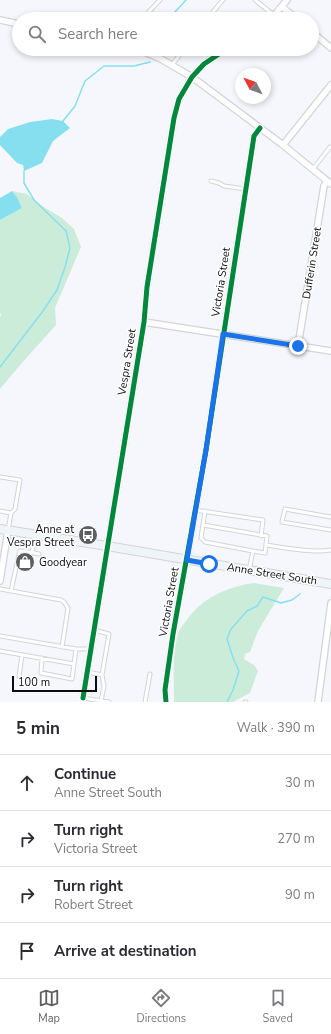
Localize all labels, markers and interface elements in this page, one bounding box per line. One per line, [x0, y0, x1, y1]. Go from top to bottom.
search box [12, 12, 319, 56]
icon: search [26, 23, 48, 45]
text: Search here [58, 24, 138, 44]
north arrow [235, 68, 271, 104]
street label: Dufferin Street [299, 226, 325, 300]
street label: Victoria Street [208, 246, 234, 319]
street label: Vespra Street [114, 328, 140, 397]
route end [289, 337, 307, 355]
place label: Anne at Vespra Street [6, 522, 74, 550]
bus stop icon: Anne at Vespra Street [77, 524, 99, 546]
shop icon: Goodyear [14, 551, 36, 573]
place label: Goodyear [39, 555, 87, 570]
route start [200, 555, 218, 573]
street label: Anne Street South [226, 559, 318, 589]
street label: Victoria Street [155, 566, 183, 639]
scale bar [12, 674, 97, 693]
text: 100 m [18, 675, 50, 690]
text: 5 min [16, 717, 60, 740]
text: Walk · 390 m [237, 719, 315, 737]
text: Continue [54, 764, 116, 784]
icon: ahead [16, 772, 38, 794]
text: 30 m [285, 774, 315, 792]
text: Anne Street South [54, 784, 162, 802]
text: Turn right [54, 820, 123, 840]
icon: right [16, 828, 38, 850]
text: 270 m [277, 830, 315, 848]
text: Victoria Street [54, 840, 137, 858]
text: Turn right [54, 876, 123, 896]
icon: right [16, 884, 38, 906]
text: 90 m [285, 886, 315, 904]
text: Robert Street [54, 896, 133, 914]
icon: arrive [16, 940, 38, 962]
text: Arrive at destination [54, 941, 197, 961]
tab: Map [38, 987, 60, 1026]
tab: Directions [136, 987, 186, 1026]
tab: Saved [262, 987, 293, 1026]

